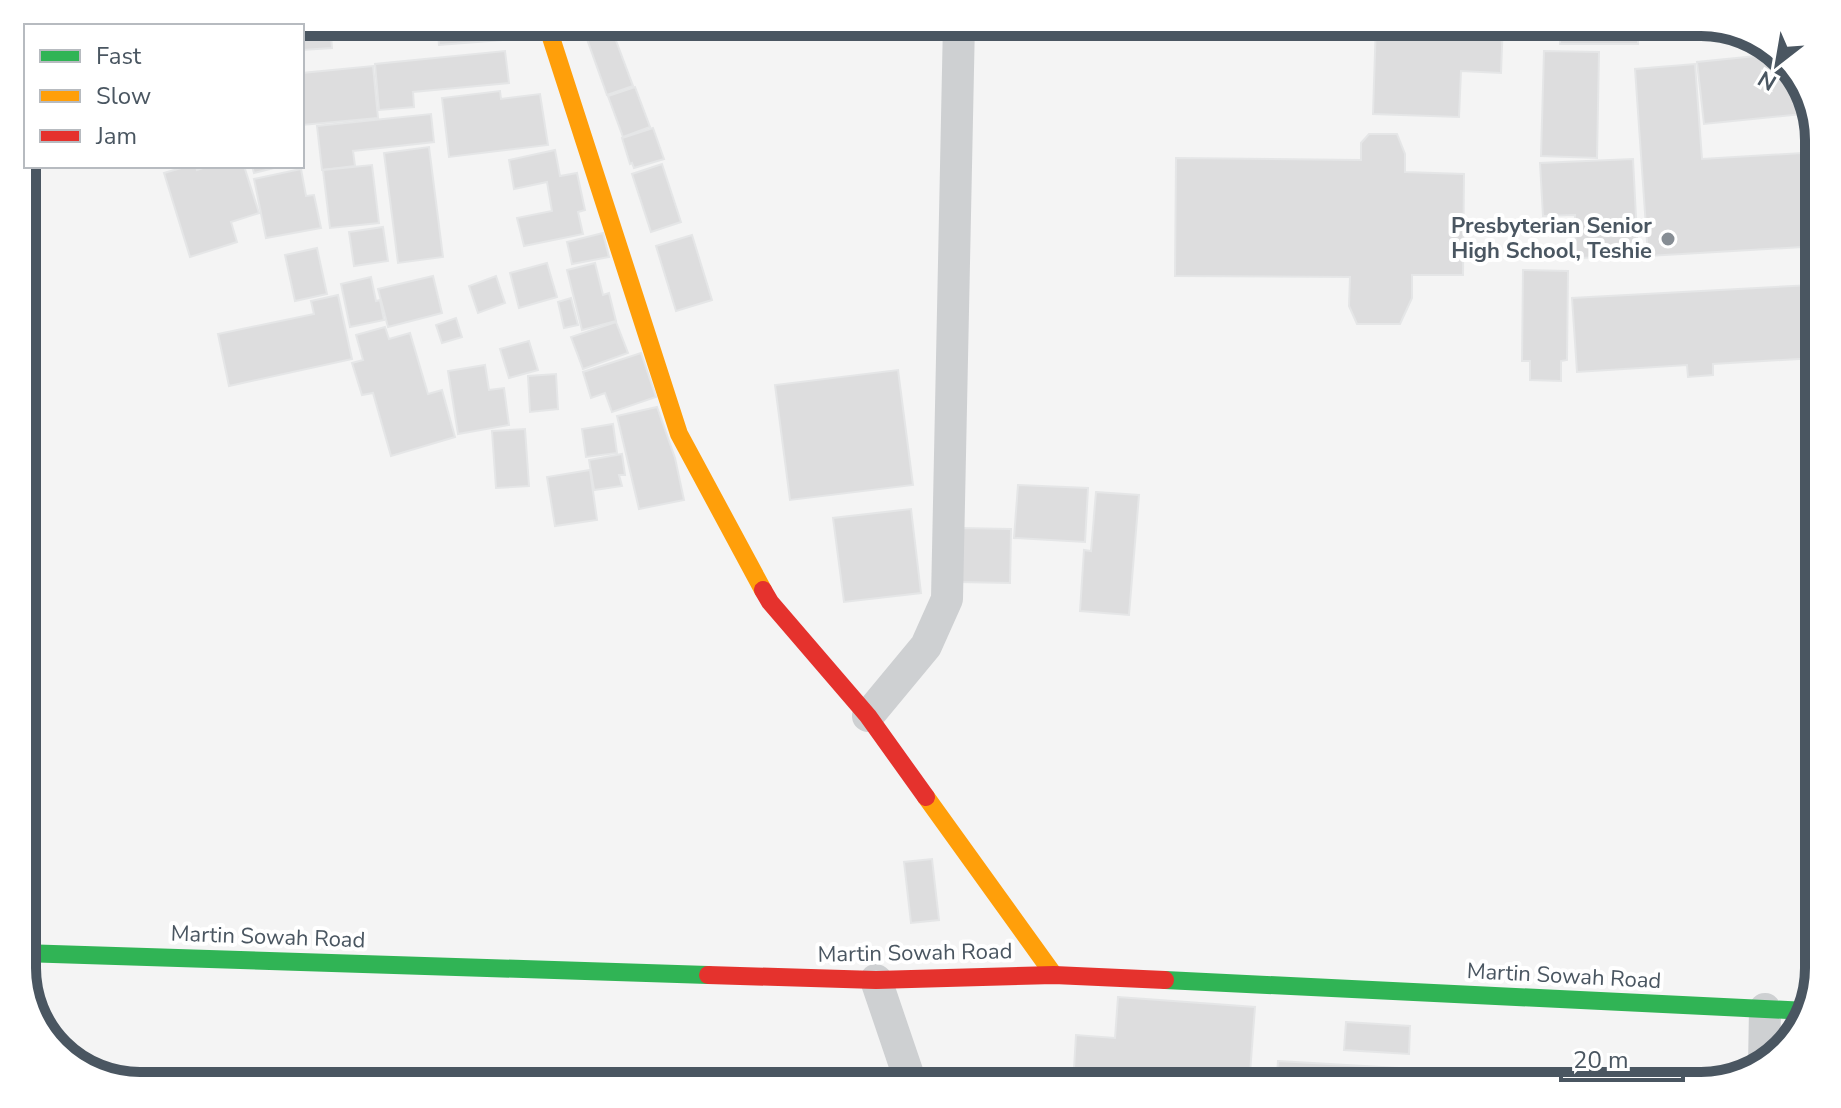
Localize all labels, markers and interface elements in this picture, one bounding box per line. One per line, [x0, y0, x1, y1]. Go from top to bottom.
legend [24, 24, 304, 168]
north arrow [1737, 24, 1817, 104]
text: Fast [96, 40, 142, 72]
text: N [1752, 63, 1782, 97]
text: Slow [96, 80, 151, 112]
text: Jam [95, 120, 137, 152]
place label: Presbyterian Senior High School, Teshie [1451, 211, 1652, 266]
marker: Presbyterian Senior High School, Teshie [1659, 230, 1677, 248]
street label: Martin Sowah Road [170, 919, 366, 955]
street label: Martin Sowah Road [817, 936, 1013, 970]
street label: Martin Sowah Road [1466, 956, 1662, 996]
scale bar [1561, 1032, 1683, 1082]
text: 20 m [1573, 1044, 1629, 1076]

